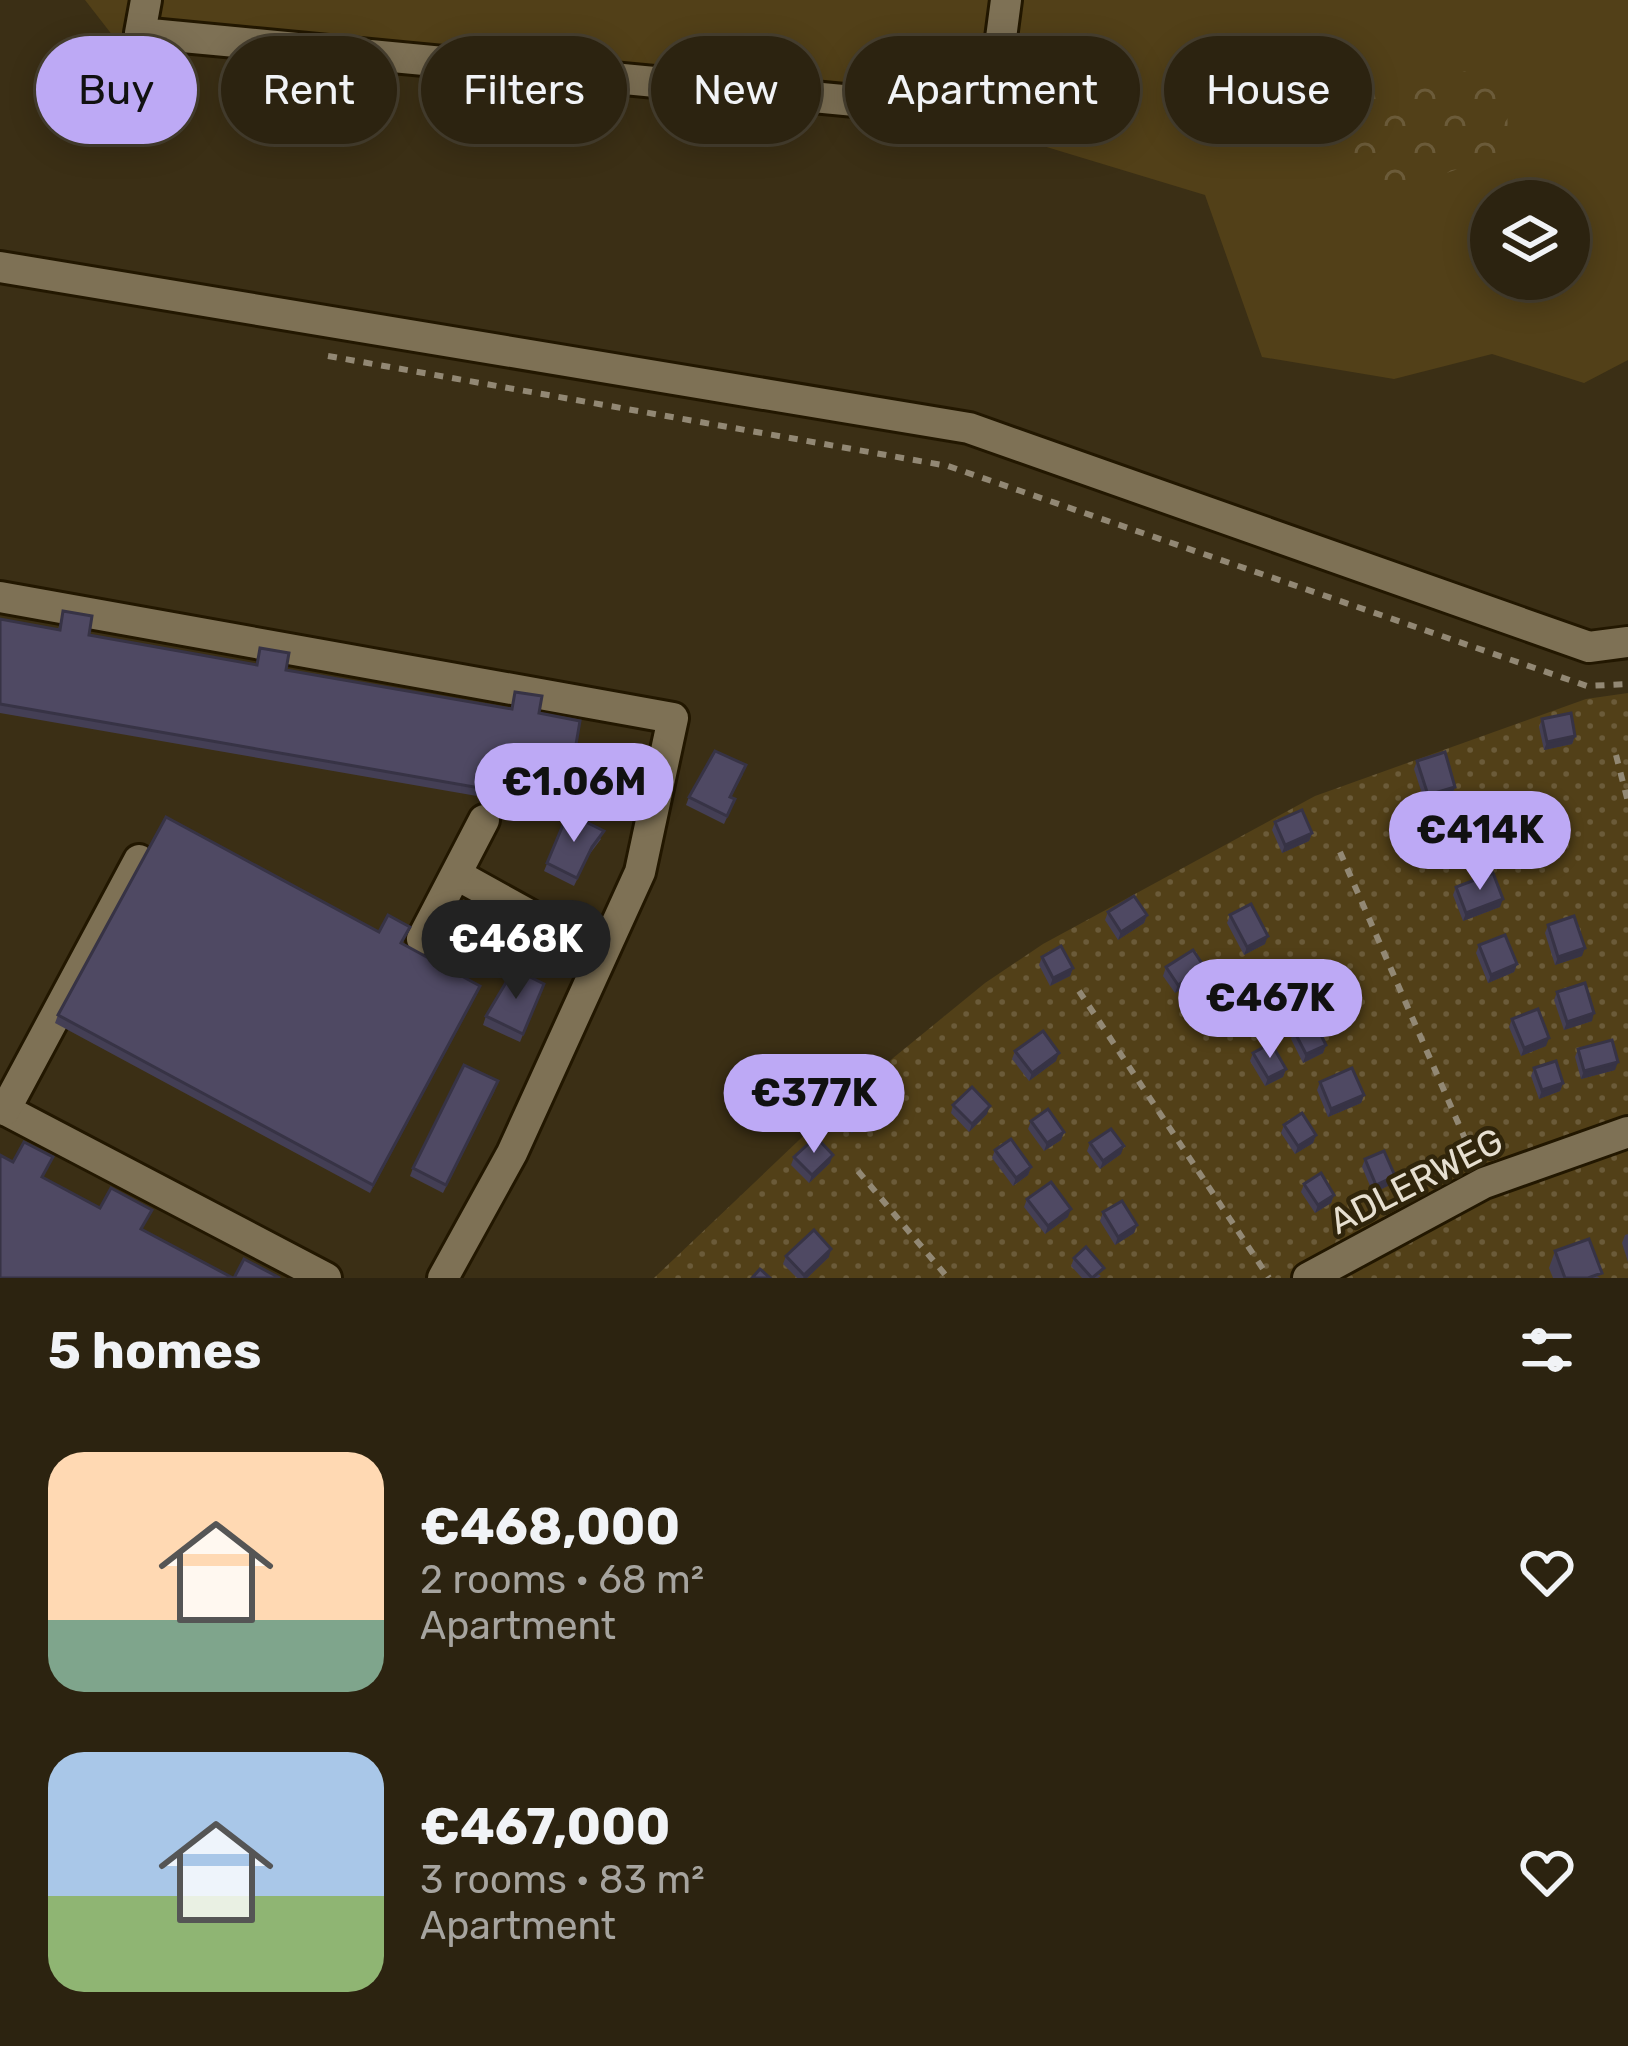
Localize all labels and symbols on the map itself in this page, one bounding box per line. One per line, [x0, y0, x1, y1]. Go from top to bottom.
pin: €1.06M [476, 743, 672, 845]
pin: €414K [1396, 791, 1564, 893]
pin: €468K [432, 900, 600, 1002]
pin: €467K [1186, 959, 1354, 1061]
pin: €377K [730, 1054, 898, 1156]
street label: ADLERWEG [1322, 1119, 1510, 1243]

